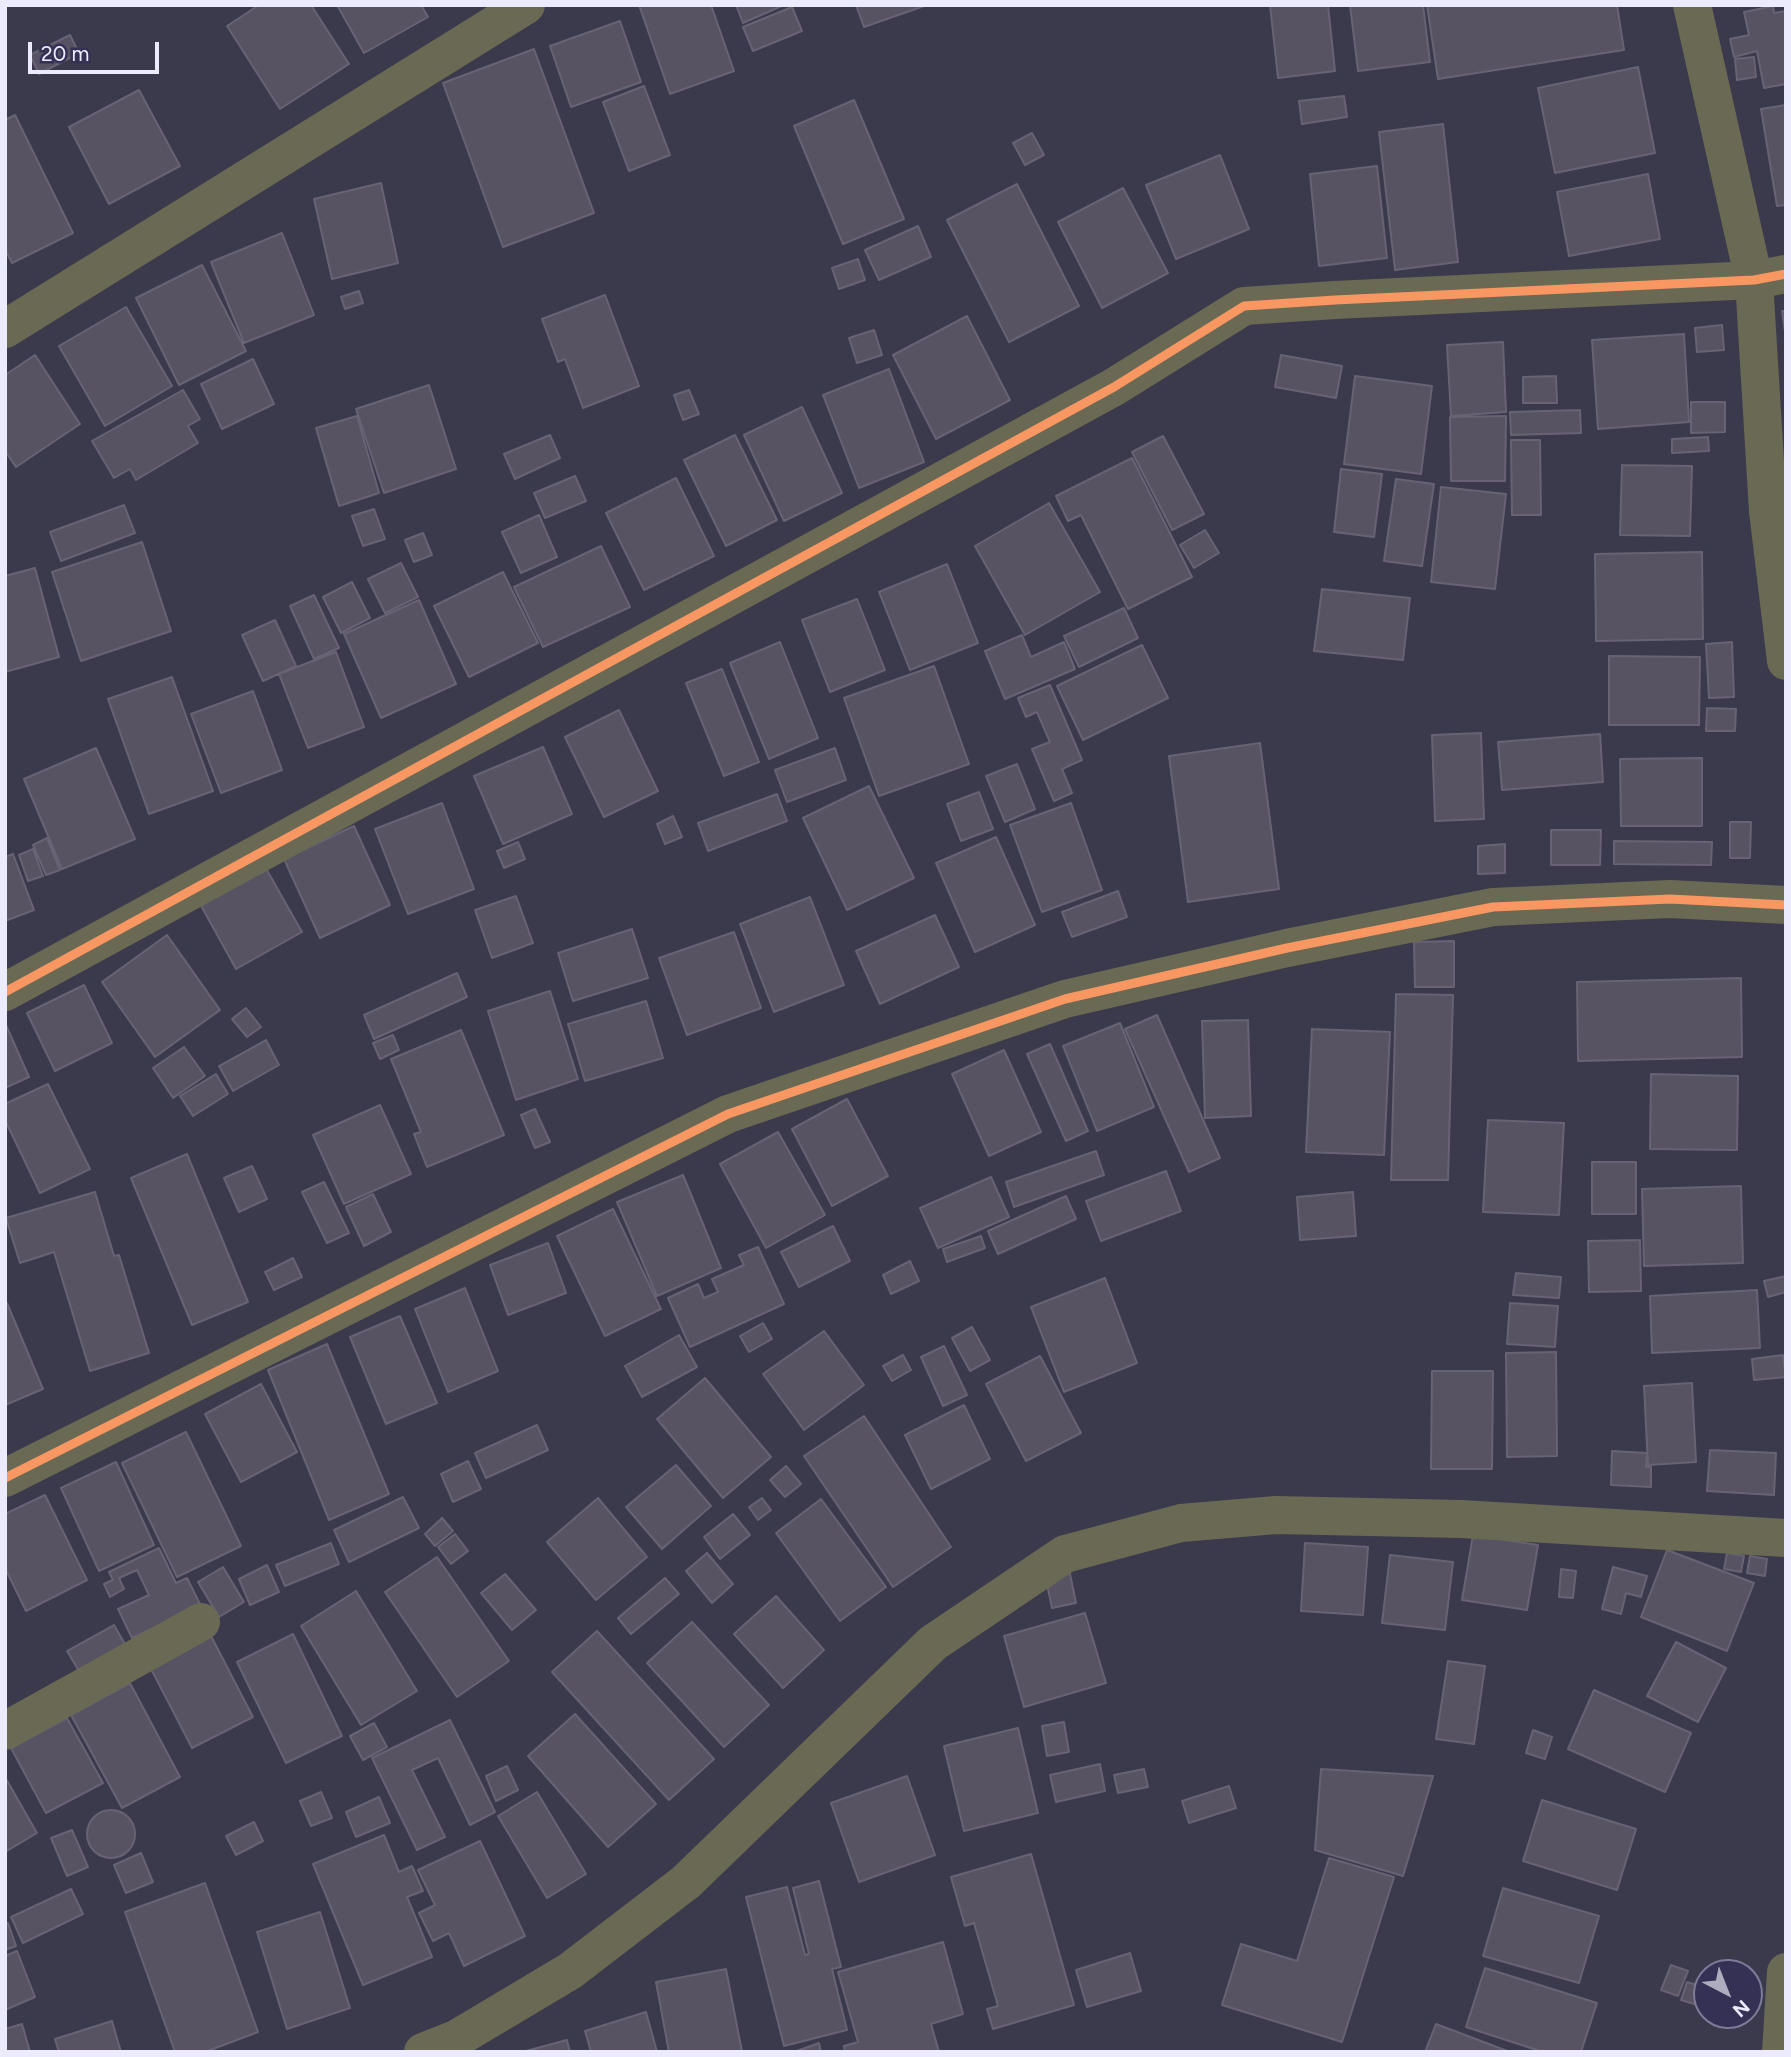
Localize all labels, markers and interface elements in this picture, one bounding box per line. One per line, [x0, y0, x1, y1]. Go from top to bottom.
scale bar [32, 28, 163, 72]
text: 20 m [41, 41, 89, 66]
north arrow [1693, 1959, 1763, 2029]
text: N [1728, 1995, 1754, 2022]

